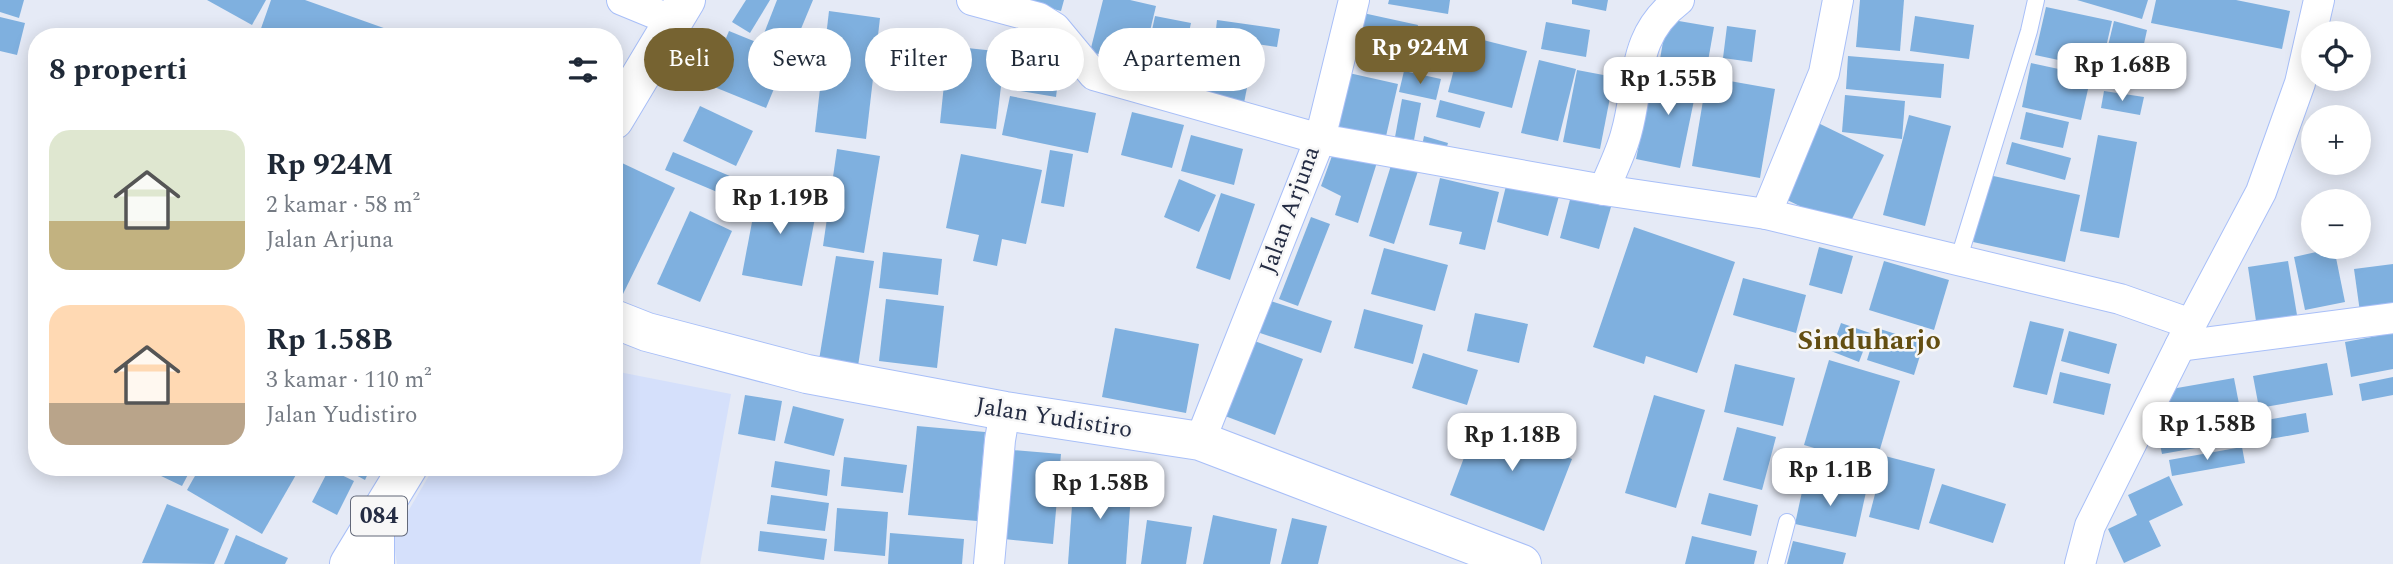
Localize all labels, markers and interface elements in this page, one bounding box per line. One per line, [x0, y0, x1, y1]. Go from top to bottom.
map controls [2301, 21, 2371, 259]
button: locate [2301, 21, 2371, 91]
pin: Rp 924M [1355, 27, 1485, 86]
chip: Beli [644, 28, 734, 91]
chip: Sewa [748, 28, 851, 91]
chip: Filter [865, 28, 972, 91]
chip: Baru [986, 28, 1084, 91]
chip: Apartemen [1098, 28, 1265, 91]
text: Rp 924M [1371, 31, 1469, 66]
pin: Rp 1.68B [2050, 43, 2194, 103]
text: 8 properti [49, 47, 187, 93]
text: Rp 1.68B [2073, 48, 2171, 83]
icon: filters [564, 51, 602, 89]
pin: Rp 1.55B [1596, 58, 1740, 117]
text: Rp 1.55B [1619, 62, 1717, 97]
button: + [2301, 105, 2371, 175]
street label: Jalan Arjuna [1250, 141, 1330, 279]
text: Rp 924M [266, 142, 393, 188]
icon: home [105, 158, 189, 242]
pin: Rp 1.19B [708, 176, 852, 236]
text: Rp 1.19B [731, 181, 829, 216]
text: 2 kamar · 58 m² [266, 188, 420, 223]
button: − [2301, 189, 2371, 259]
text: Jalan Arjuna [266, 223, 394, 258]
text: Rp 1.58B [266, 317, 393, 363]
district label: Sinduharjo [1797, 319, 1941, 362]
icon: home [105, 333, 189, 417]
text: 3 kamar · 110 m² [266, 363, 432, 398]
street label: Jalan Yudistiro [973, 388, 1135, 448]
text: Jalan Yudistiro [266, 398, 417, 433]
pin: Rp 1.58B [2135, 402, 2279, 462]
text: Rp 1.58B [2158, 407, 2256, 442]
pin: Rp 1.18B [1440, 414, 1584, 473]
text: Rp 1.18B [1463, 418, 1561, 453]
pin: Rp 1.1B [1765, 448, 1895, 508]
text: Rp 1.1B [1788, 453, 1872, 488]
pin: Rp 1.58B [1028, 462, 1172, 521]
text: Rp 1.58B [1051, 466, 1149, 501]
road number: 084 [351, 496, 407, 536]

